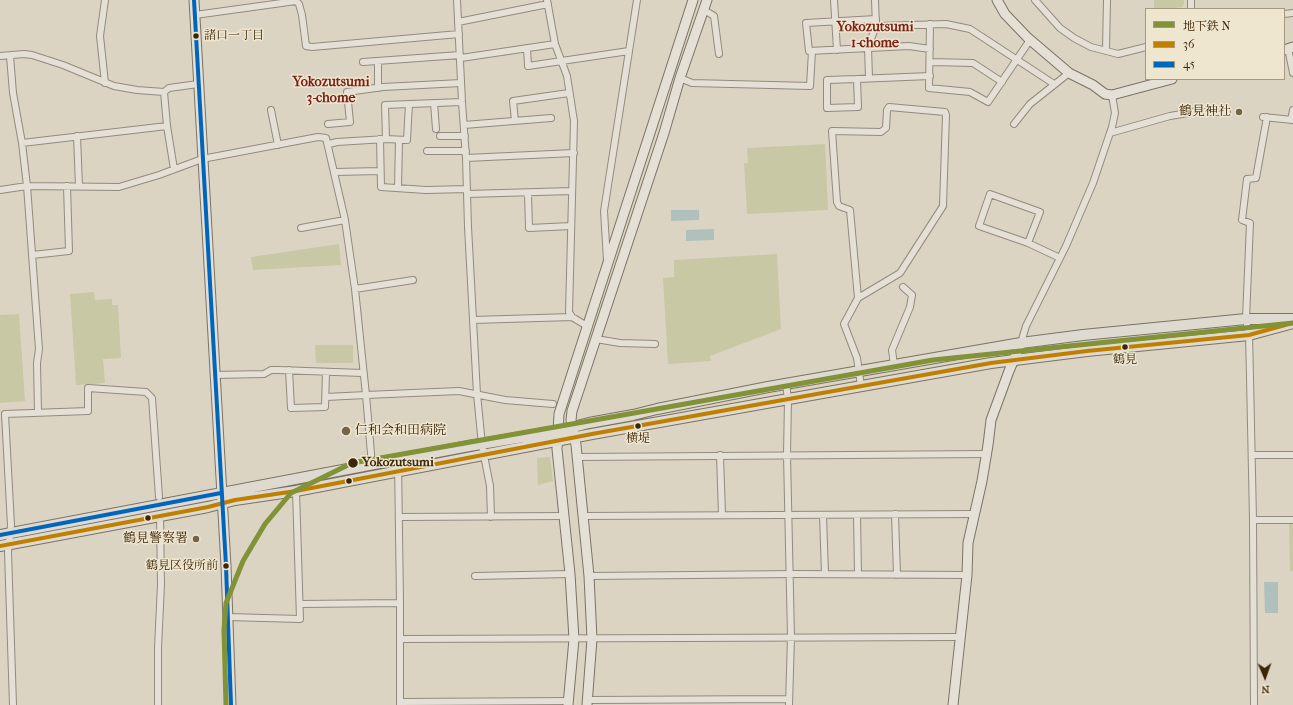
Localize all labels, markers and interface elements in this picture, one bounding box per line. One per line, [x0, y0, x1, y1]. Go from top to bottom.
legend [1145, 8, 1285, 80]
text: 地下鉄 N [1183, 19, 1231, 33]
district label: Yokozutsumi 1-chome [836, 20, 914, 52]
place label: 諸口一丁目 [204, 29, 264, 43]
marker: 諸口一丁目 [191, 31, 201, 41]
text: 36 [1183, 37, 1194, 51]
text: 45 [1183, 57, 1195, 71]
district label: Yokozutsumi 3-chome [292, 75, 370, 108]
place label: 鶴見神社 [1179, 104, 1231, 120]
marker: 鶴見神社 [1234, 107, 1244, 117]
marker: 鶴見 [1120, 342, 1130, 352]
place label: 鶴見 [1113, 353, 1137, 367]
marker: 横堤 [633, 421, 643, 431]
place label: 仁和会和田病院 [355, 423, 446, 439]
marker: 仁和会和田病院 [340, 425, 352, 437]
place label: 横堤 [626, 432, 650, 446]
place label: Yokozutsumi [362, 455, 434, 471]
marker: Yokozutsumi [346, 456, 360, 470]
unlabelled marker [344, 476, 354, 486]
unlabelled marker [143, 513, 153, 523]
place label: 鶴見警察署 [123, 531, 188, 547]
marker: 鶴見警察署 [191, 534, 201, 544]
place label: 鶴見区役所前 [146, 559, 218, 573]
marker: 鶴見区役所前 [221, 561, 231, 571]
north arrow [1245, 657, 1285, 697]
text: N [1261, 683, 1270, 696]

